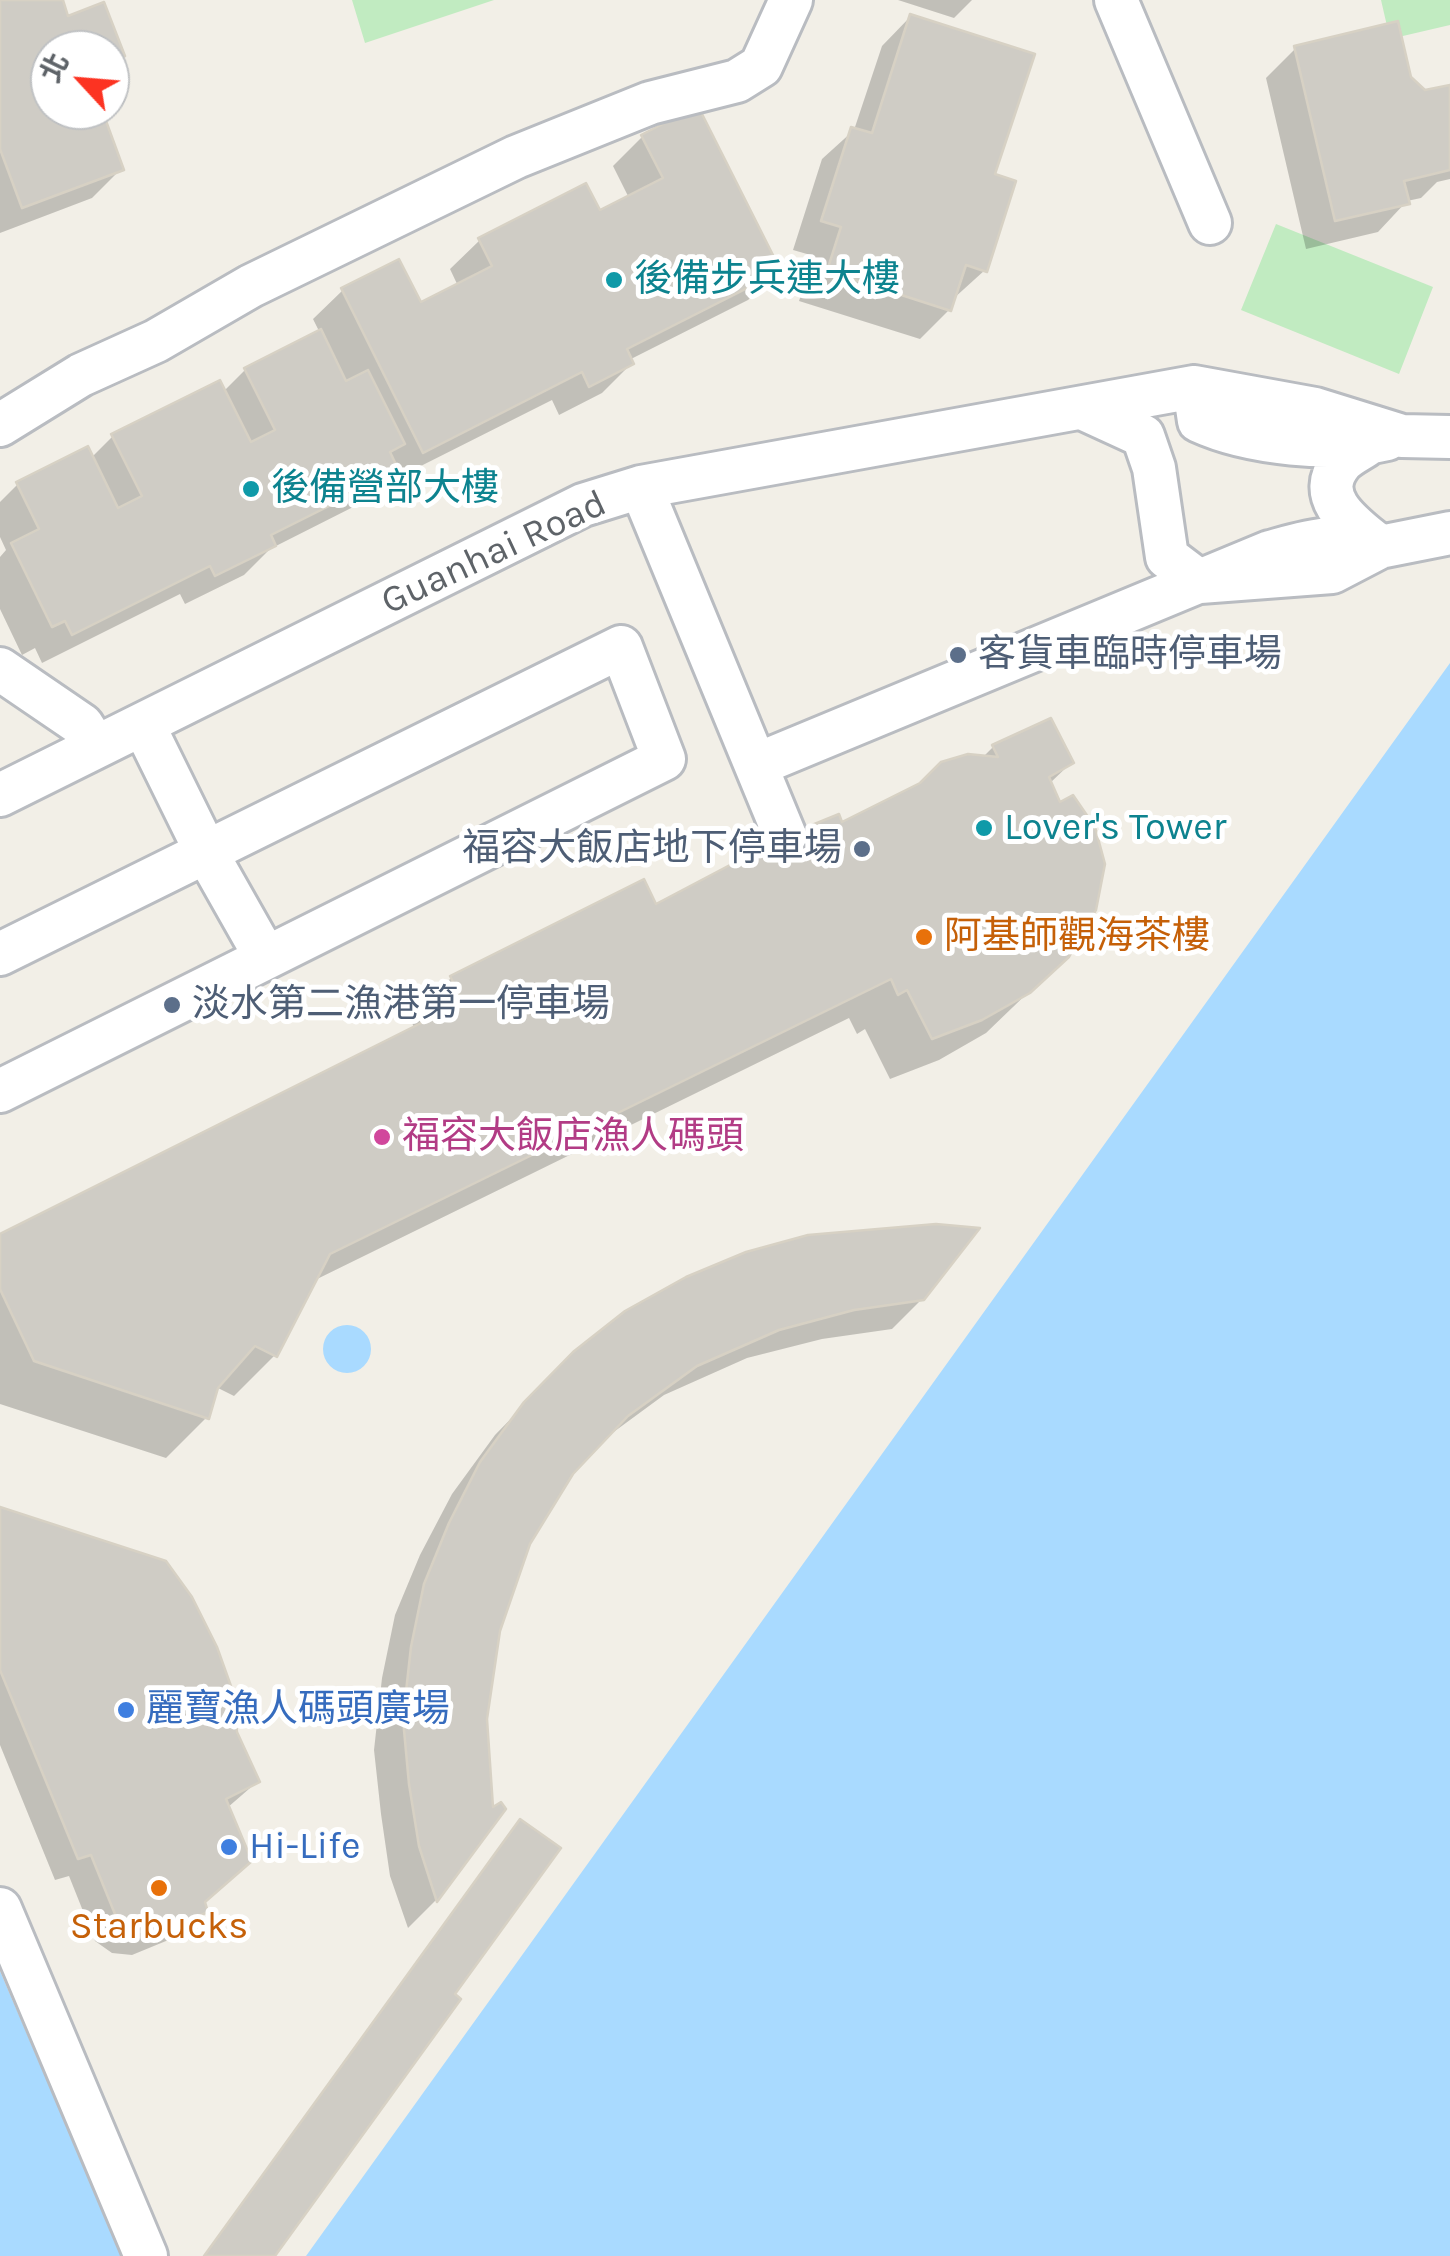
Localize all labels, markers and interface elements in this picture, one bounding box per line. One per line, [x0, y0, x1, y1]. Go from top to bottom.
north arrow [30, 30, 130, 130]
text: 北 [33, 48, 75, 87]
place label: 後備步兵連大樓 [634, 257, 900, 303]
marker: 後備步兵連大樓 [603, 269, 625, 291]
place label: 後備營部大樓 [271, 466, 499, 512]
marker: 後備營部大樓 [240, 478, 262, 500]
street label: Guanhai Road [374, 481, 614, 625]
place label: 客貨車臨時停車場 [978, 632, 1282, 678]
marker: 客貨車臨時停車場 [947, 644, 969, 666]
place label: Lover's Tower [1004, 805, 1227, 851]
marker: Lover's Tower [973, 817, 995, 839]
place label: 福容大飯店地下停車場 [462, 826, 842, 872]
marker: 福容大飯店地下停車場 [851, 838, 873, 860]
place label: 阿基師觀海茶樓 [944, 914, 1210, 960]
marker: 阿基師觀海茶樓 [913, 926, 935, 948]
place label: 淡水第二漁港第一停車場 [192, 982, 610, 1028]
marker: 淡水第二漁港第一停車場 [161, 994, 183, 1016]
place label: 福容大飯店漁人碼頭 [402, 1114, 744, 1160]
marker: 福容大飯店漁人碼頭 [371, 1126, 393, 1148]
place label: 麗寶漁人碼頭廣場 [146, 1687, 450, 1733]
marker: 麗寶漁人碼頭廣場 [115, 1699, 137, 1721]
place label: Hi-Life [249, 1824, 361, 1870]
marker: Hi-Life [218, 1836, 240, 1858]
marker: Starbucks [148, 1877, 170, 1899]
place label: Starbucks [70, 1904, 248, 1950]

